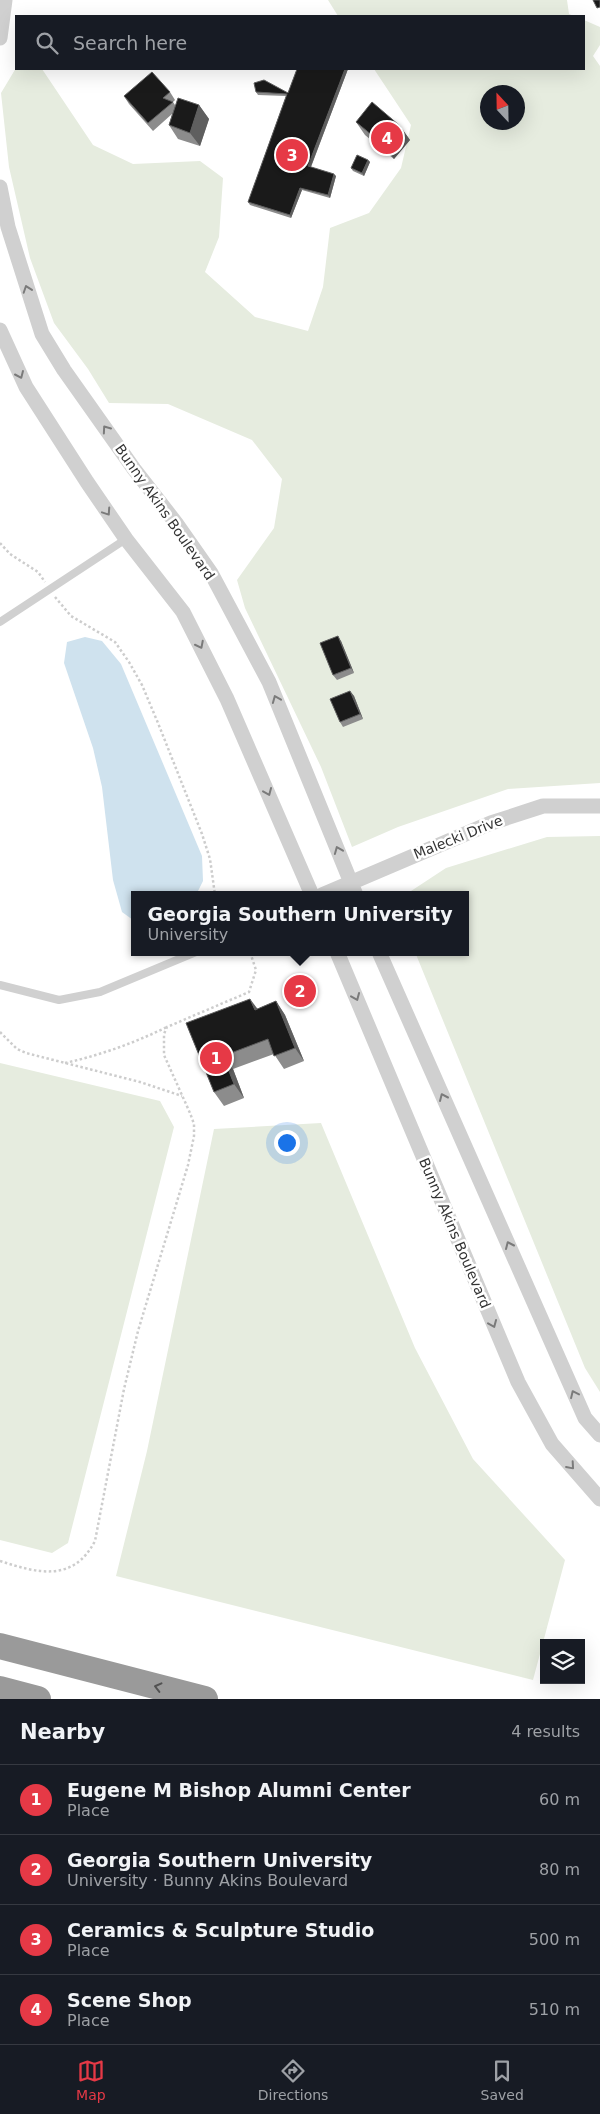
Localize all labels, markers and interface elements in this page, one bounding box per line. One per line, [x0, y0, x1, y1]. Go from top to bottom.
search box [15, 15, 585, 70]
icon: search [33, 29, 61, 57]
text: Search here [73, 32, 187, 54]
north arrow [480, 85, 525, 130]
pin: 4 [371, 119, 403, 157]
pin: 3 [276, 136, 308, 174]
one-way arrow [23, 285, 33, 294]
one-way arrow [14, 370, 25, 379]
one-way arrow [103, 425, 112, 435]
street label: Bunny Akins Boulevard [112, 441, 218, 583]
one-way arrow [101, 506, 110, 515]
one-way arrow [194, 639, 204, 648]
one-way arrow [272, 695, 283, 704]
one-way arrow [261, 787, 272, 796]
street label: Malecki Drive [411, 812, 505, 862]
one-way arrow [333, 846, 344, 855]
popup [131, 891, 469, 956]
text: Georgia Southern University [147, 903, 453, 925]
text: University [147, 925, 228, 944]
pin: 2 [284, 972, 316, 1010]
one-way arrow [349, 992, 360, 1001]
pin: 1 [200, 1039, 232, 1077]
one-way arrow [439, 1093, 450, 1102]
your location [274, 1130, 300, 1156]
street label: Bunny Akins Boulevard [416, 1155, 494, 1311]
one-way arrow [504, 1241, 515, 1250]
one-way arrow [487, 1319, 498, 1328]
one-way arrow [569, 1390, 580, 1399]
one-way arrow [565, 1460, 574, 1469]
map controls [540, 1639, 585, 1684]
button: layers [540, 1639, 585, 1684]
one-way arrow [153, 1682, 162, 1693]
text: Nearby [20, 1720, 105, 1744]
text: 4 results [511, 1722, 580, 1741]
text: Eugene M Bishop Alumni Center [67, 1779, 411, 1801]
text: 1 [30, 1790, 42, 1809]
text: 60 m [539, 1790, 580, 1809]
text: Place [67, 1801, 110, 1820]
text: Georgia Southern University [67, 1849, 372, 1871]
text: 2 [30, 1860, 42, 1879]
text: 80 m [539, 1860, 580, 1879]
text: University · Bunny Akins Boulevard [67, 1871, 348, 1890]
text: Ceramics & Sculpture Studio [67, 1919, 374, 1941]
text: 3 [30, 1930, 42, 1949]
text: 500 m [529, 1930, 580, 1949]
text: Place [67, 1941, 110, 1960]
text: Scene Shop [67, 1989, 192, 2011]
text: 4 [30, 2000, 42, 2019]
text: 510 m [529, 2000, 580, 2019]
text: Place [67, 2011, 110, 2030]
tab: Map [76, 2057, 106, 2103]
tab: Directions [258, 2057, 328, 2103]
tab: Saved [481, 2057, 524, 2103]

